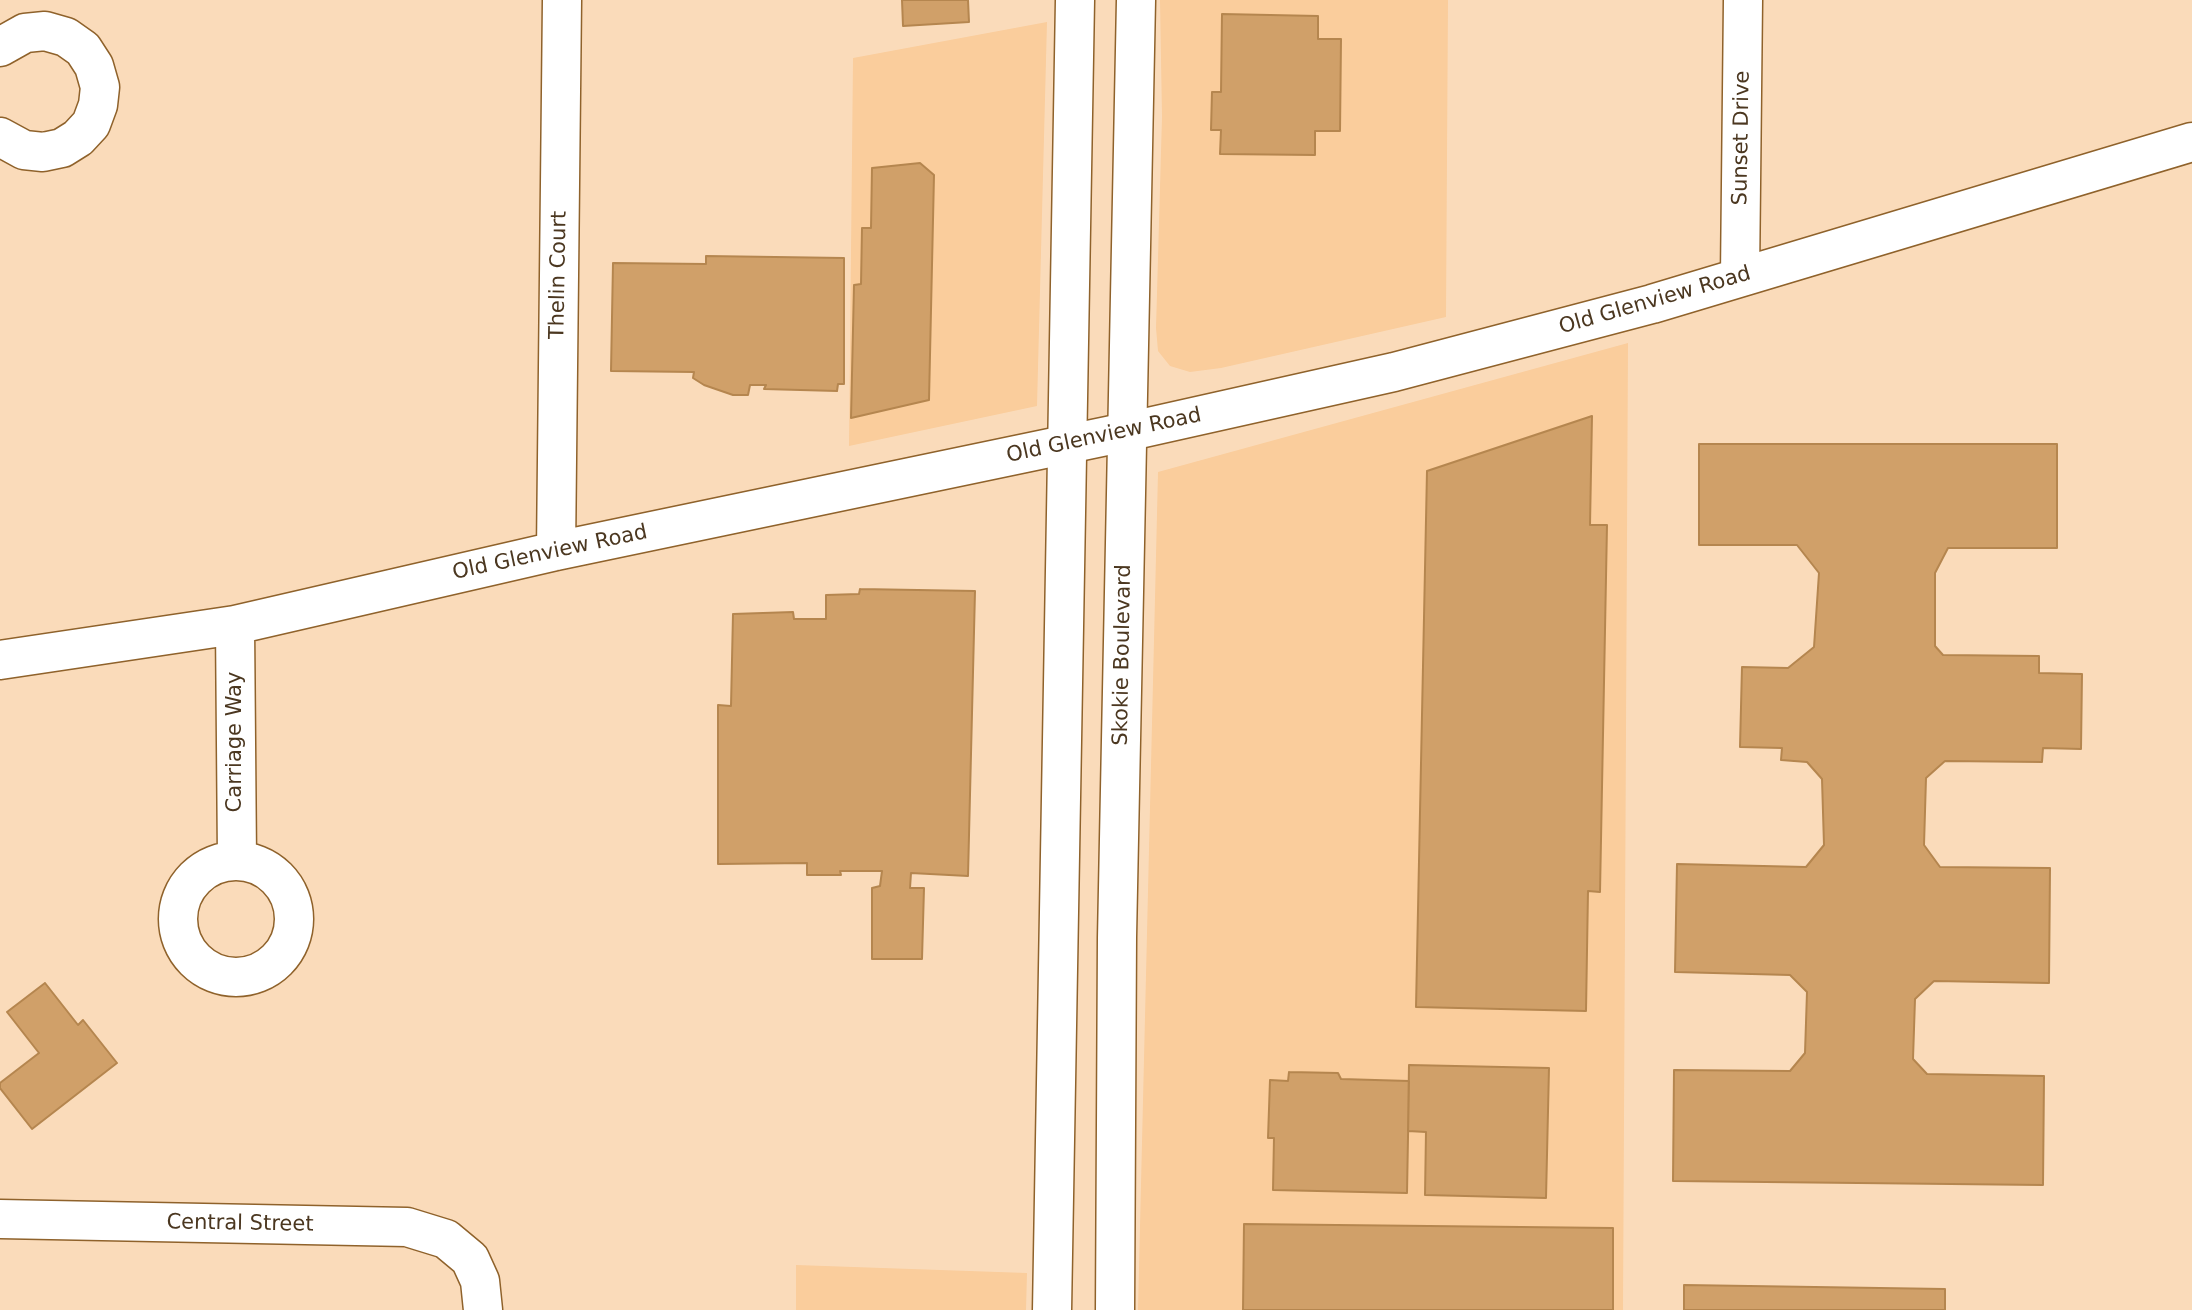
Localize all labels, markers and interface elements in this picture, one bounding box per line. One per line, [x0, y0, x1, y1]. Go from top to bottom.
street label: Sunset Drive [1728, 70, 1756, 206]
street label: Thelin Court [545, 211, 573, 339]
street label: Old Glenview Road [1556, 262, 1754, 340]
street label: Old Glenview Road [1004, 403, 1204, 469]
street label: Old Glenview Road [450, 520, 650, 586]
street label: Skokie Boulevard [1109, 564, 1137, 746]
street label: Carriage Way [223, 672, 249, 812]
street label: Central Street [166, 1210, 314, 1238]

